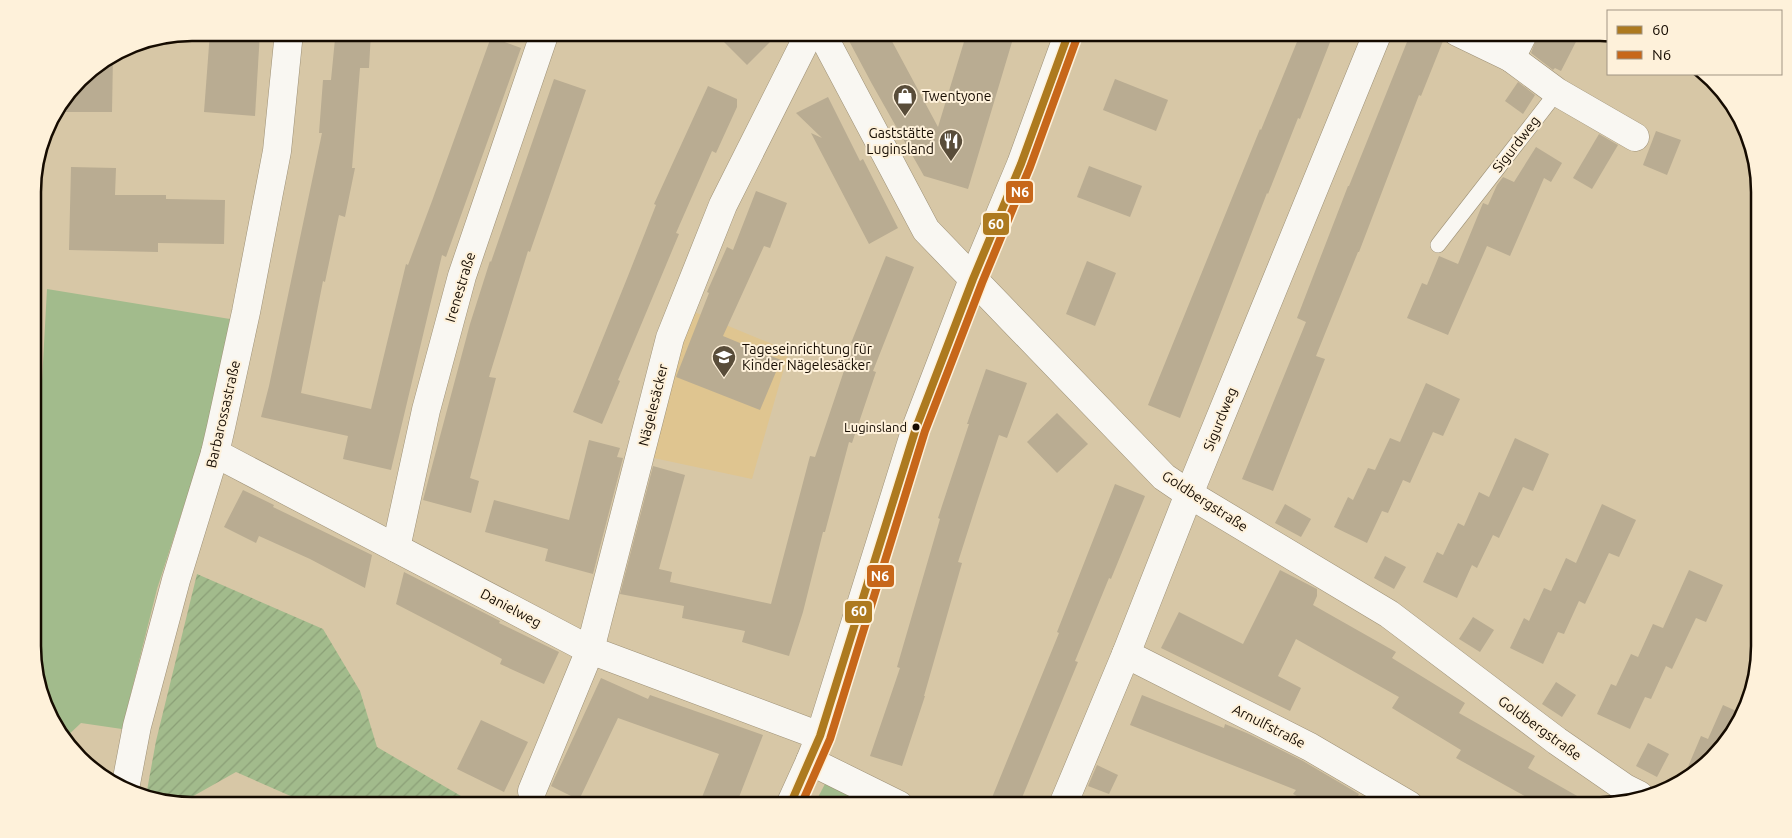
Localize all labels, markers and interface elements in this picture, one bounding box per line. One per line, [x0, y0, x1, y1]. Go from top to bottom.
legend [1607, 10, 1782, 75]
text: 60 [1652, 21, 1669, 38]
text: N6 [1652, 46, 1671, 63]
shop icon: Twentyone [892, 83, 918, 117]
place label: Twentyone [922, 88, 992, 104]
street label: Sigurdweg [1489, 113, 1543, 175]
place label: Gaststätte Luginsland [866, 125, 934, 157]
restaurant icon: Gaststätte Luginsland [938, 128, 964, 162]
line badge: N6 [1005, 180, 1034, 204]
text: N6 [1011, 184, 1029, 200]
line badge: 60 [982, 212, 1010, 236]
text: 60 [988, 216, 1004, 232]
street label: Irenestraße [442, 250, 478, 324]
place label: Tageseinrichtung für Kinder Nägelesäcker [742, 341, 873, 373]
school or university icon: Tageseinrichtung für Kinder Nägelesäcker [711, 344, 737, 378]
street label: Barbarossastraße [203, 359, 243, 469]
street label: Nägelesäcker [635, 362, 671, 448]
street label: Sigurdweg [1200, 385, 1240, 453]
place label: Luginsland [844, 420, 907, 434]
marker: Luginsland [911, 422, 921, 432]
street label: Goldbergstraße [1159, 467, 1251, 535]
line badge: N6 [866, 564, 895, 588]
text: N6 [871, 568, 889, 584]
street label: Danielweg [478, 585, 544, 631]
line badge: 60 [844, 600, 873, 624]
text: 60 [851, 603, 867, 619]
street label: Goldbergstraße [1495, 692, 1585, 764]
street label: Arnulfstraße [1230, 701, 1308, 751]

